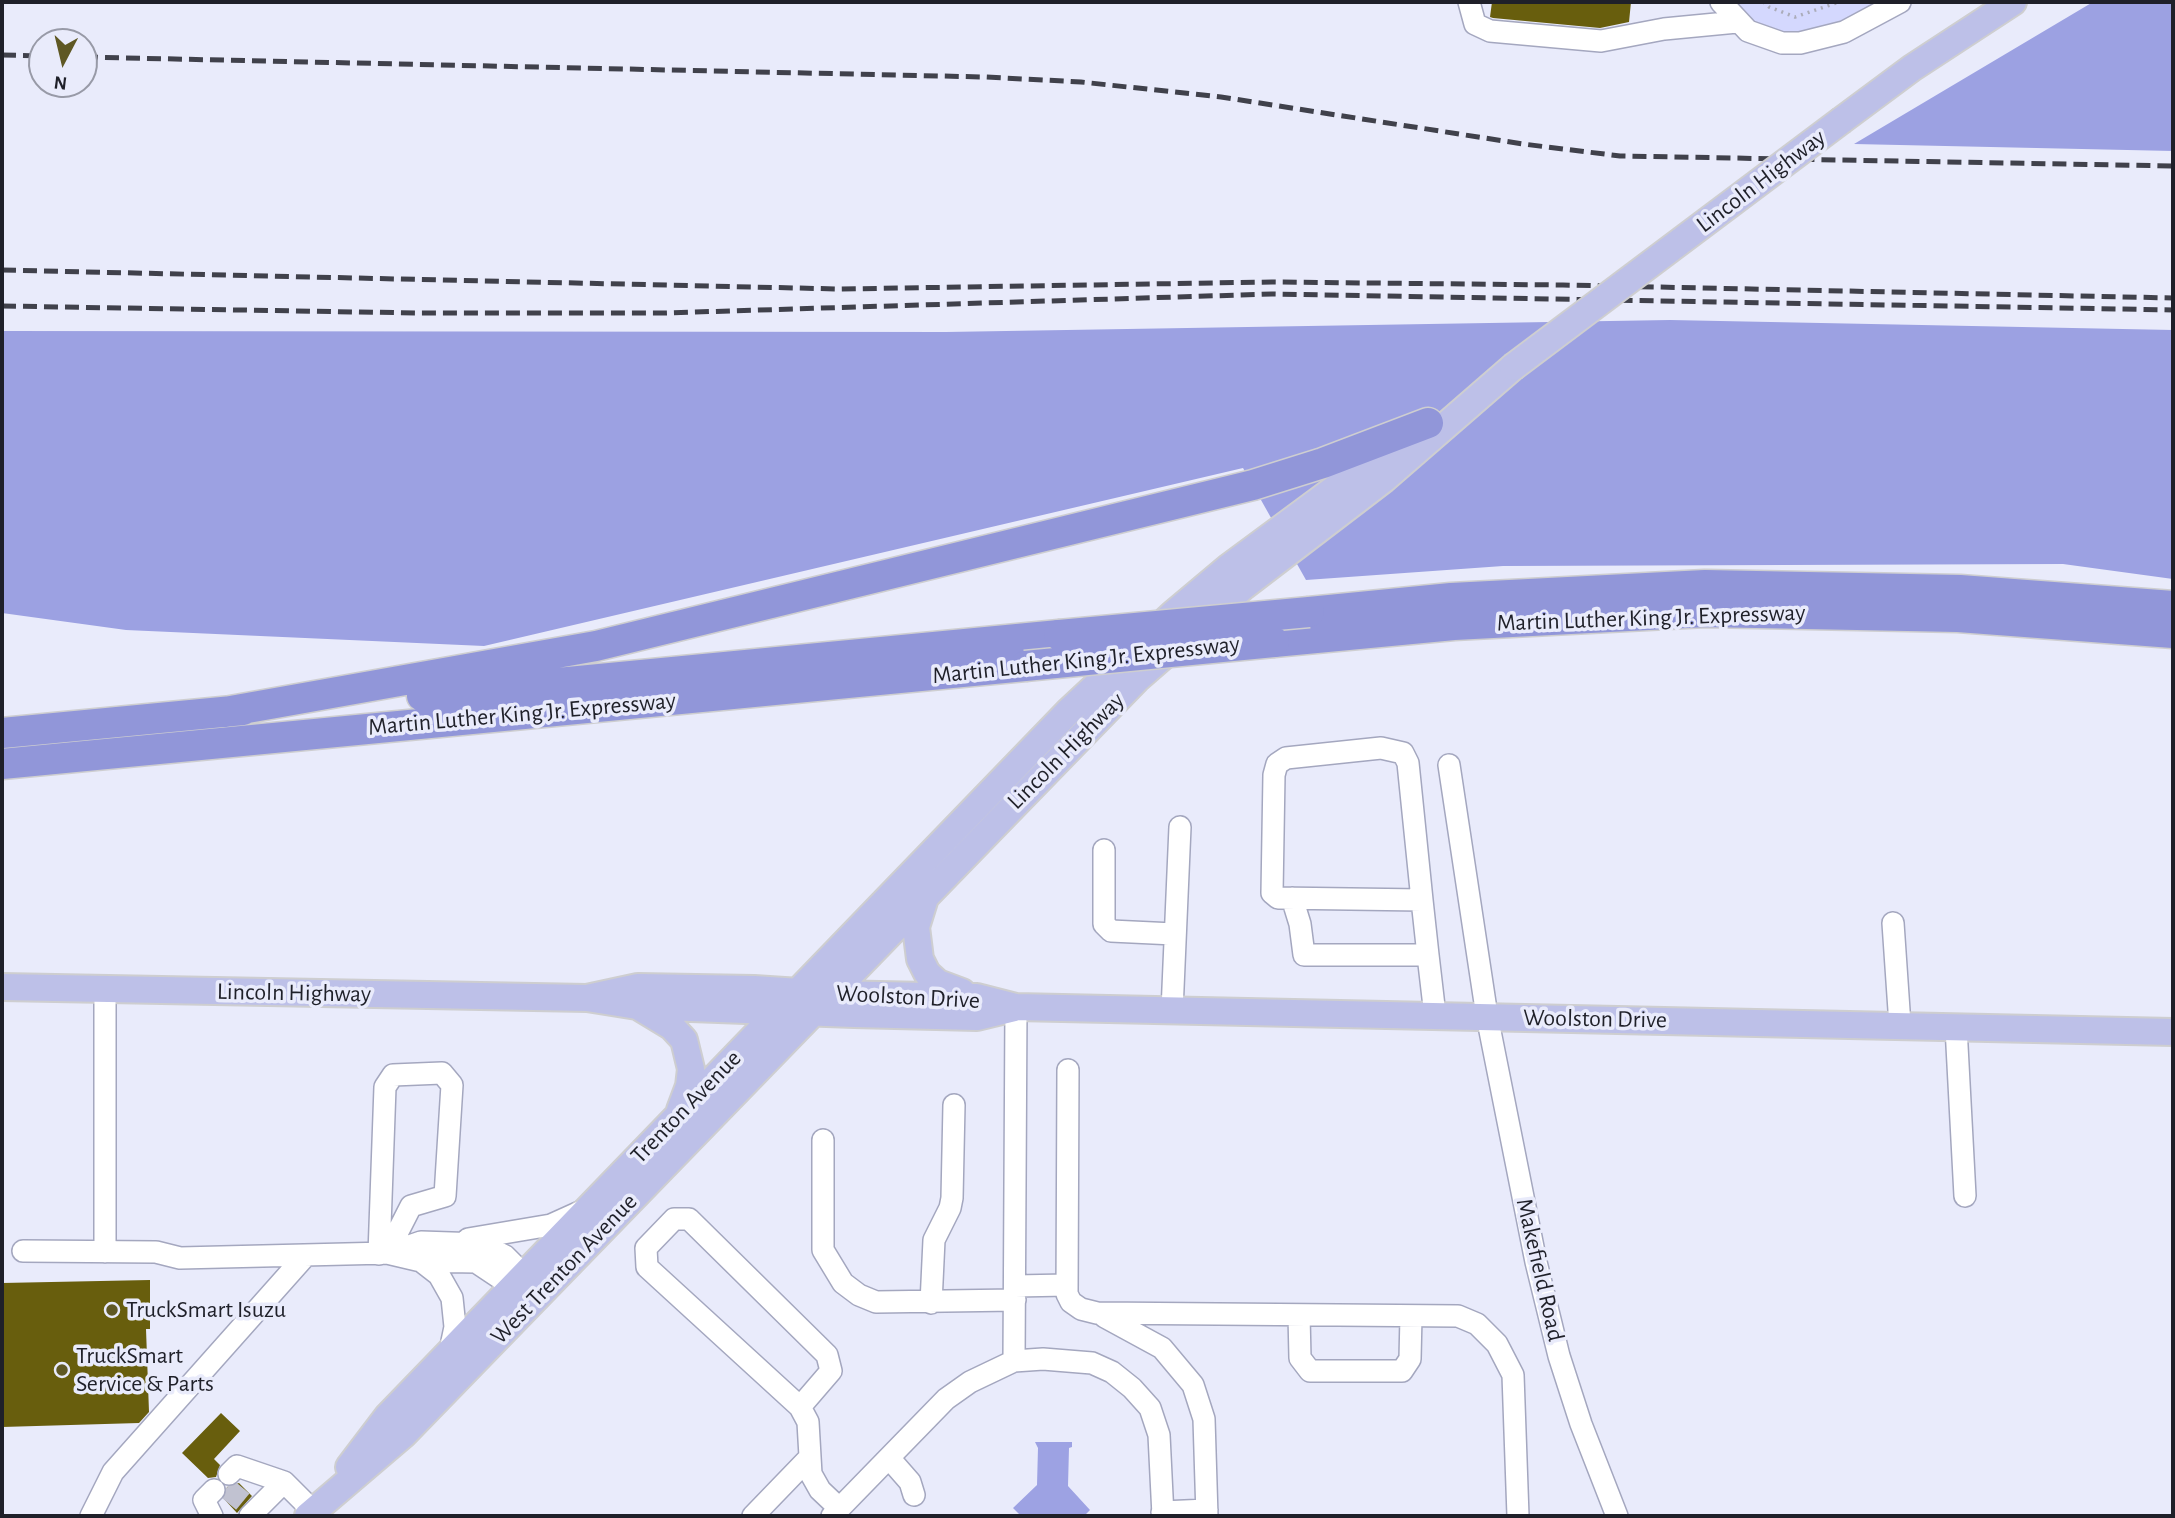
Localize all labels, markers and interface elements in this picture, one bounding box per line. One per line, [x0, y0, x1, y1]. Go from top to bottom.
north arrow [28, 28, 98, 98]
text: N [53, 72, 68, 93]
street label: Lincoln Highway [1691, 123, 1831, 239]
street label: Martin Luther King Jr. Expressway [1496, 598, 1806, 638]
street label: Martin Luther King Jr. Expressway [931, 630, 1241, 690]
street label: Martin Luther King Jr. Expressway [367, 686, 677, 742]
street label: Lincoln Highway [1001, 686, 1131, 816]
street label: Lincoln Highway [217, 977, 371, 1009]
street label: Woolston Drive [835, 979, 981, 1015]
street label: Woolston Drive [1523, 1003, 1667, 1035]
street label: Trenton Avenue [625, 1044, 747, 1170]
street label: West Trenton Avenue [485, 1188, 643, 1350]
street label: Makefield Road [1510, 1196, 1570, 1344]
place label: TruckSmart Isuzu [126, 1296, 286, 1324]
marker: TruckSmart Isuzu [104, 1302, 120, 1318]
place label: TruckSmart Service & Parts [76, 1342, 214, 1398]
marker: TruckSmart Service & Parts [54, 1362, 70, 1378]

